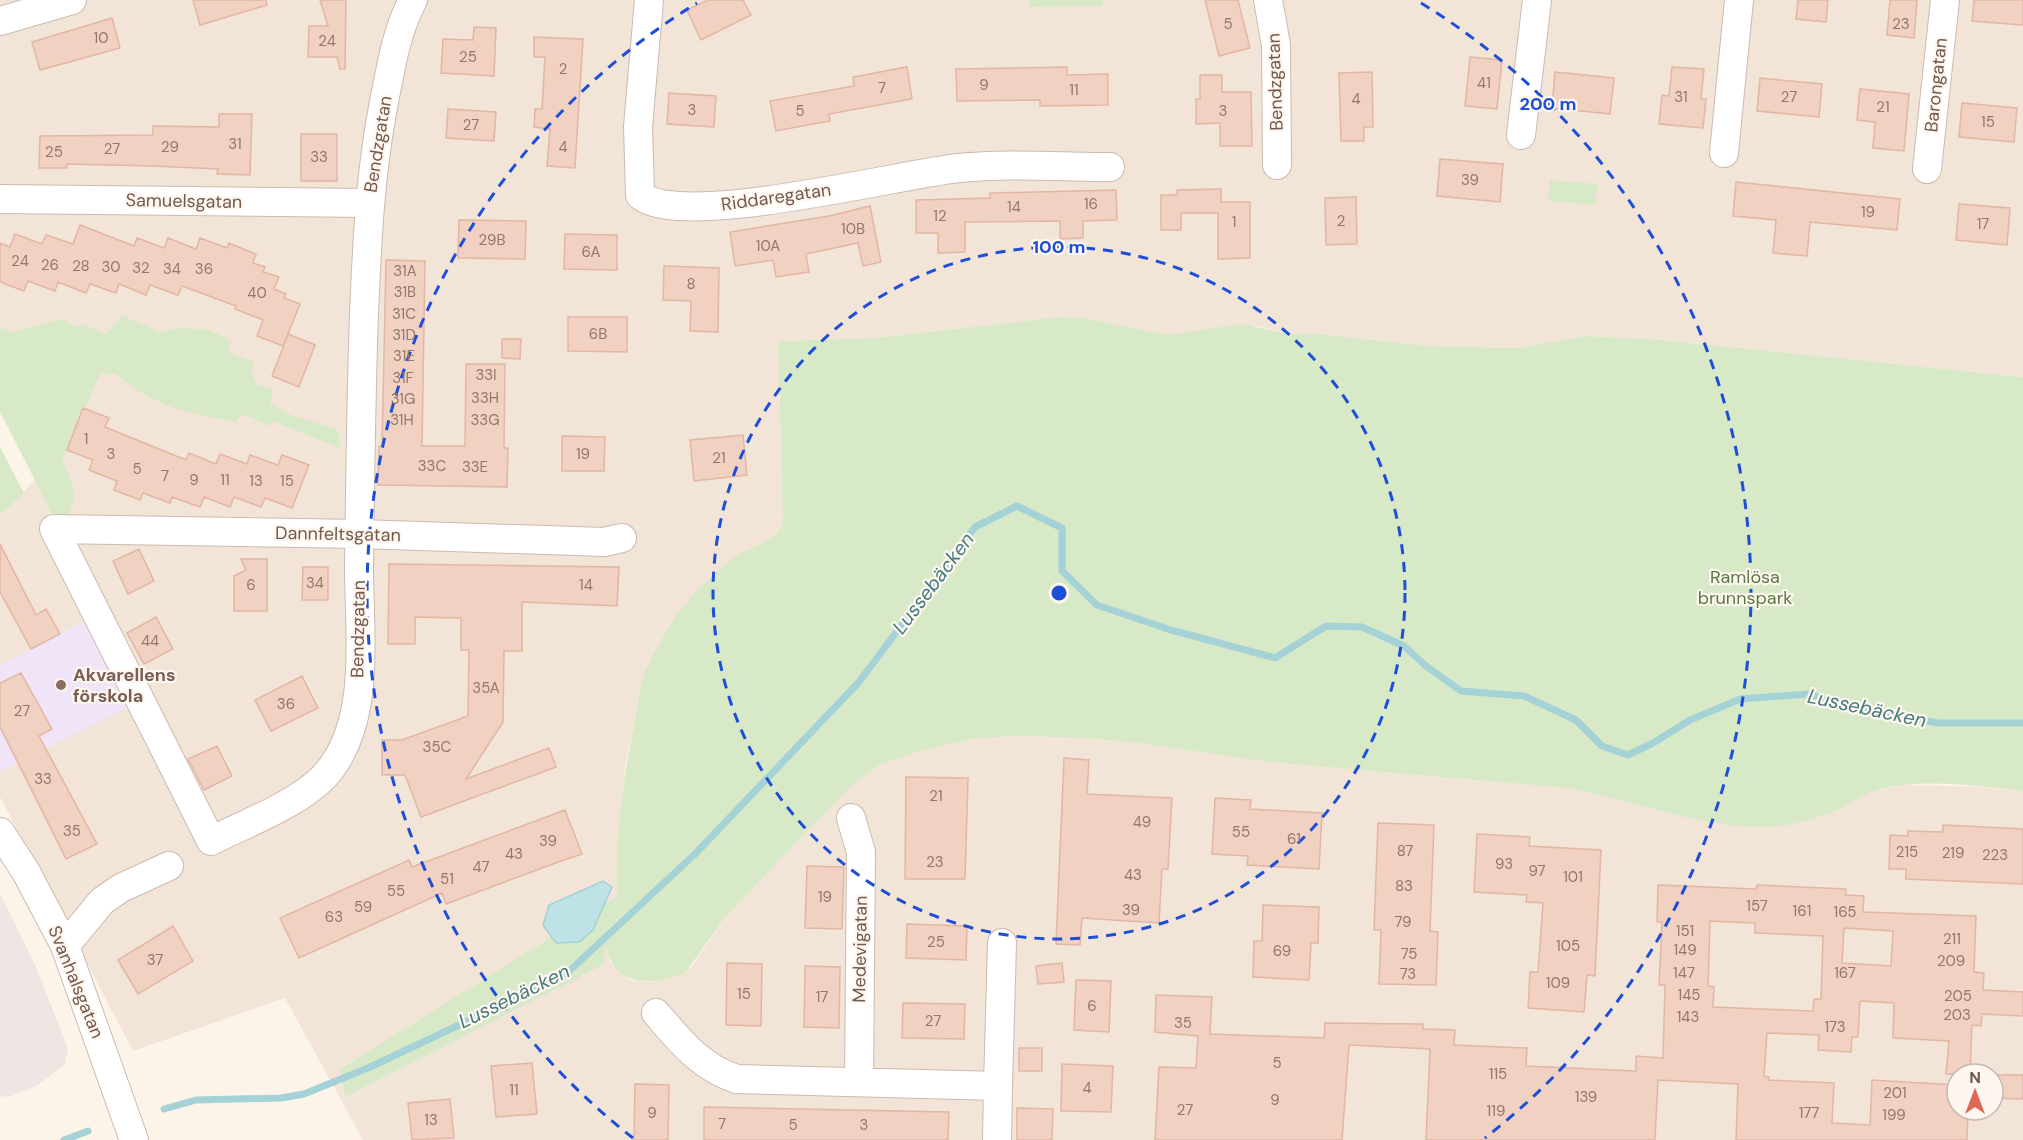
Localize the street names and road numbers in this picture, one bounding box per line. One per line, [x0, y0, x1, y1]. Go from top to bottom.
street label: Bendzgatan [1261, 33, 1289, 131]
street label: Barongatan [1919, 37, 1953, 133]
street label: Bendzgatan [359, 94, 397, 194]
street label: Riddaregatan [720, 177, 832, 217]
street label: Samuelsgatan [125, 188, 243, 214]
street label: Dannfeltsgatan [275, 521, 401, 547]
street label: Bendzgatan [345, 580, 371, 678]
street label: Medevigatan [847, 895, 873, 1003]
street label: Svanhalsgatan [42, 922, 110, 1042]

